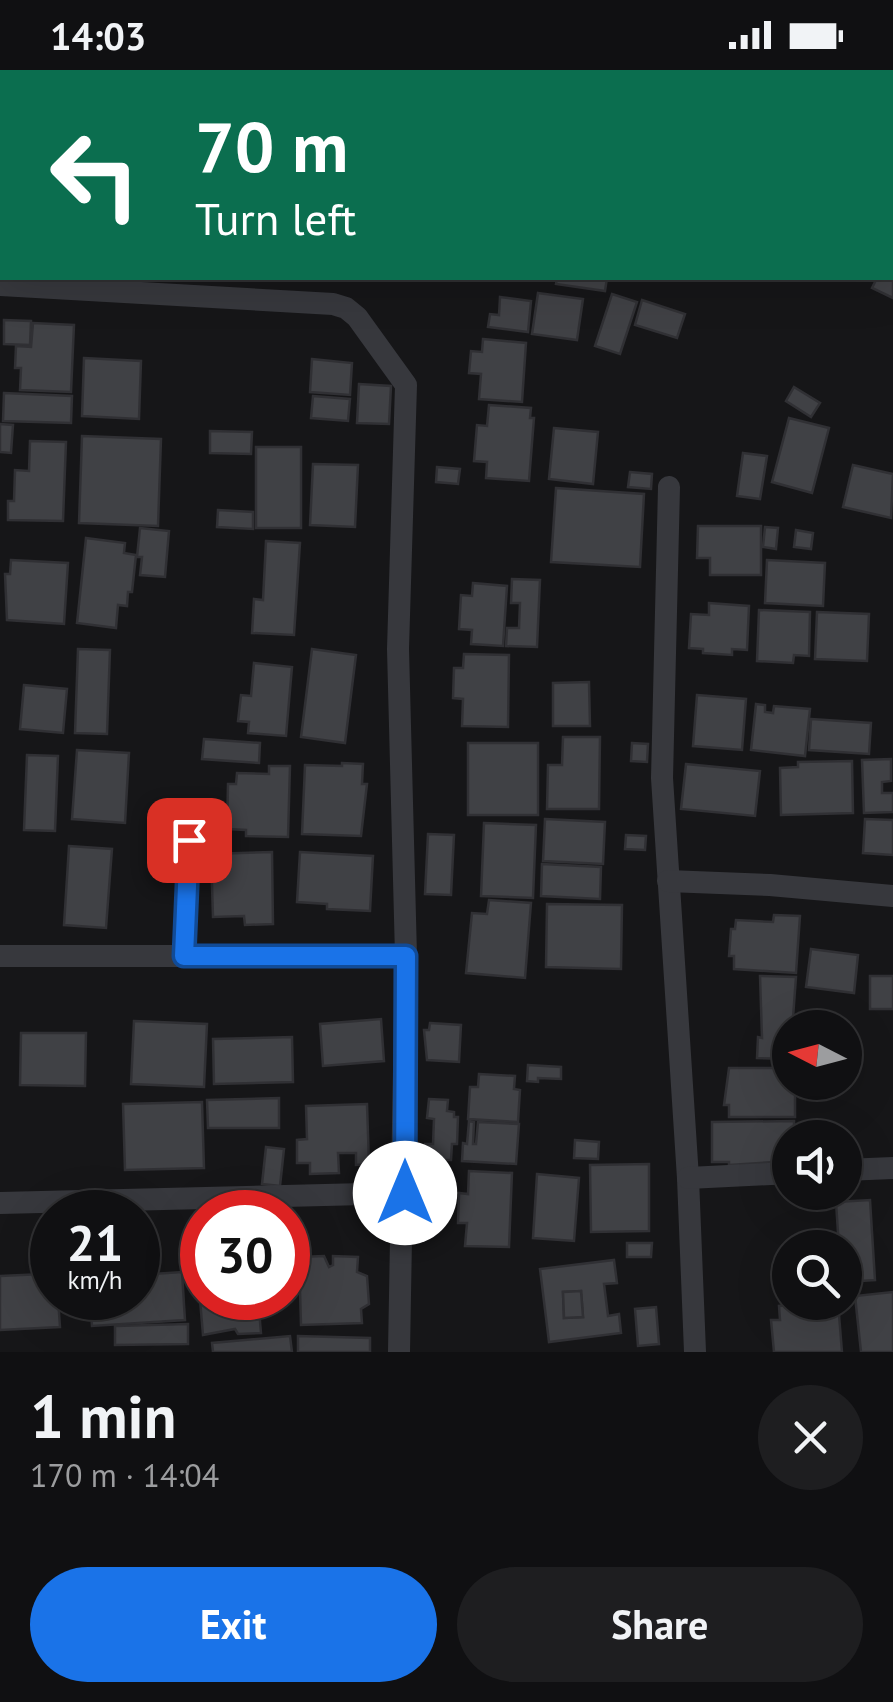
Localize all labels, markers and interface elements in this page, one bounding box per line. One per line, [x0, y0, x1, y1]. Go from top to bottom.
text: 14:03 [50, 11, 146, 60]
text: 70 m [195, 101, 348, 191]
icon: left [30, 110, 160, 240]
text: Turn left [195, 189, 356, 247]
pin [147, 798, 232, 883]
icon: arrive [162, 813, 217, 868]
north arrow [772, 1010, 862, 1100]
map controls [772, 1010, 862, 1320]
button: sound [772, 1120, 862, 1210]
position arrow [353, 1141, 457, 1245]
speed limit sign: 30 [180, 1190, 310, 1320]
text: 21 [67, 1210, 123, 1275]
button: search [772, 1230, 862, 1320]
text: km/h [68, 1264, 122, 1296]
text: 1 min [30, 1377, 176, 1455]
button: close [758, 1385, 863, 1490]
text: 170 m · 14:04 [30, 1454, 219, 1496]
button: Exit [30, 1567, 437, 1682]
button: Share [457, 1567, 863, 1682]

